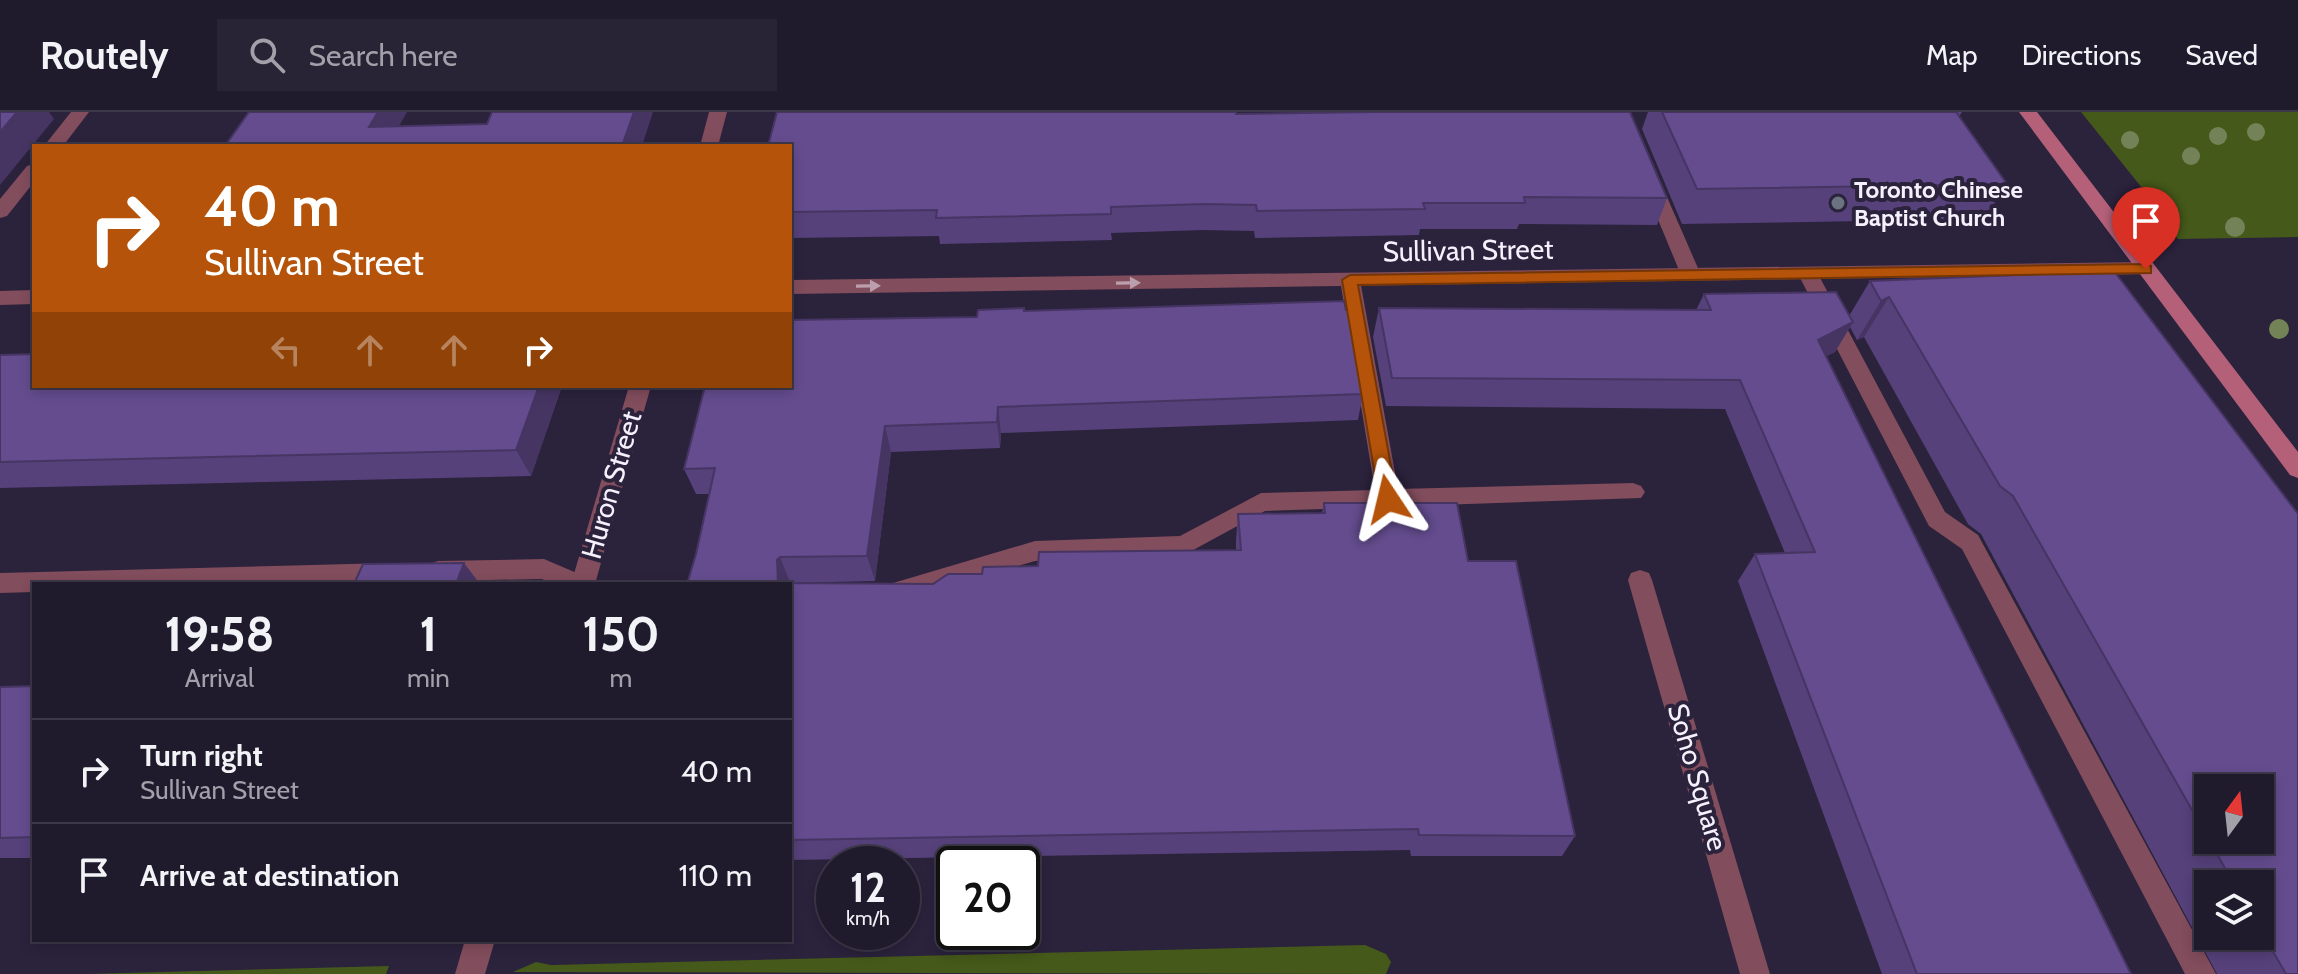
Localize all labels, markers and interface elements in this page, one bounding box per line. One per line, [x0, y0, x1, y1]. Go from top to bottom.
search box [217, 19, 777, 91]
text: Routely [40, 32, 169, 79]
icon: search [245, 33, 289, 77]
text: Search here [309, 37, 458, 74]
text: Map [1926, 38, 1978, 72]
text: Directions [2022, 38, 2141, 72]
text: Saved [2185, 38, 2258, 72]
text: 40 m [204, 172, 340, 240]
place label: Toronto Chinese Baptist Church [1854, 175, 2023, 232]
icon: right [72, 176, 176, 280]
pin [2112, 187, 2180, 269]
marker: Toronto Chinese Baptist Church [1829, 194, 1847, 212]
icon: arrive [2124, 199, 2168, 243]
street label: Sullivan Street [1382, 232, 1554, 268]
text: Sullivan Street [204, 240, 424, 284]
one-way arrow [1116, 277, 1141, 289]
one-way arrow [856, 280, 881, 293]
icon: left [264, 328, 308, 372]
icon: ahead [348, 328, 392, 372]
icon: ahead [432, 328, 476, 372]
icon: right [516, 328, 560, 372]
street label: Huron Street [574, 407, 648, 563]
position arrow [1346, 457, 1430, 541]
text: 19:58 [164, 605, 275, 663]
text: 1 [420, 605, 437, 663]
text: 150 [582, 605, 660, 663]
text: Arrival [185, 662, 254, 694]
text: min [407, 662, 450, 694]
text: m [609, 662, 632, 694]
street label: Soho Square [1661, 699, 1735, 855]
text: Turn right [140, 737, 263, 774]
icon: right [72, 749, 116, 793]
text: 40 m [681, 753, 752, 790]
text: Sullivan Street [140, 774, 299, 806]
north arrow [2194, 774, 2274, 854]
map controls [2194, 774, 2274, 950]
speed limit sign: 20 [936, 846, 1040, 950]
icon: arrive [72, 853, 116, 897]
text: Arrive at destination [140, 857, 400, 894]
text: 110 m [678, 857, 752, 894]
text: 12 [850, 863, 886, 912]
button: layers [2194, 870, 2274, 950]
text: km/h [846, 906, 890, 930]

